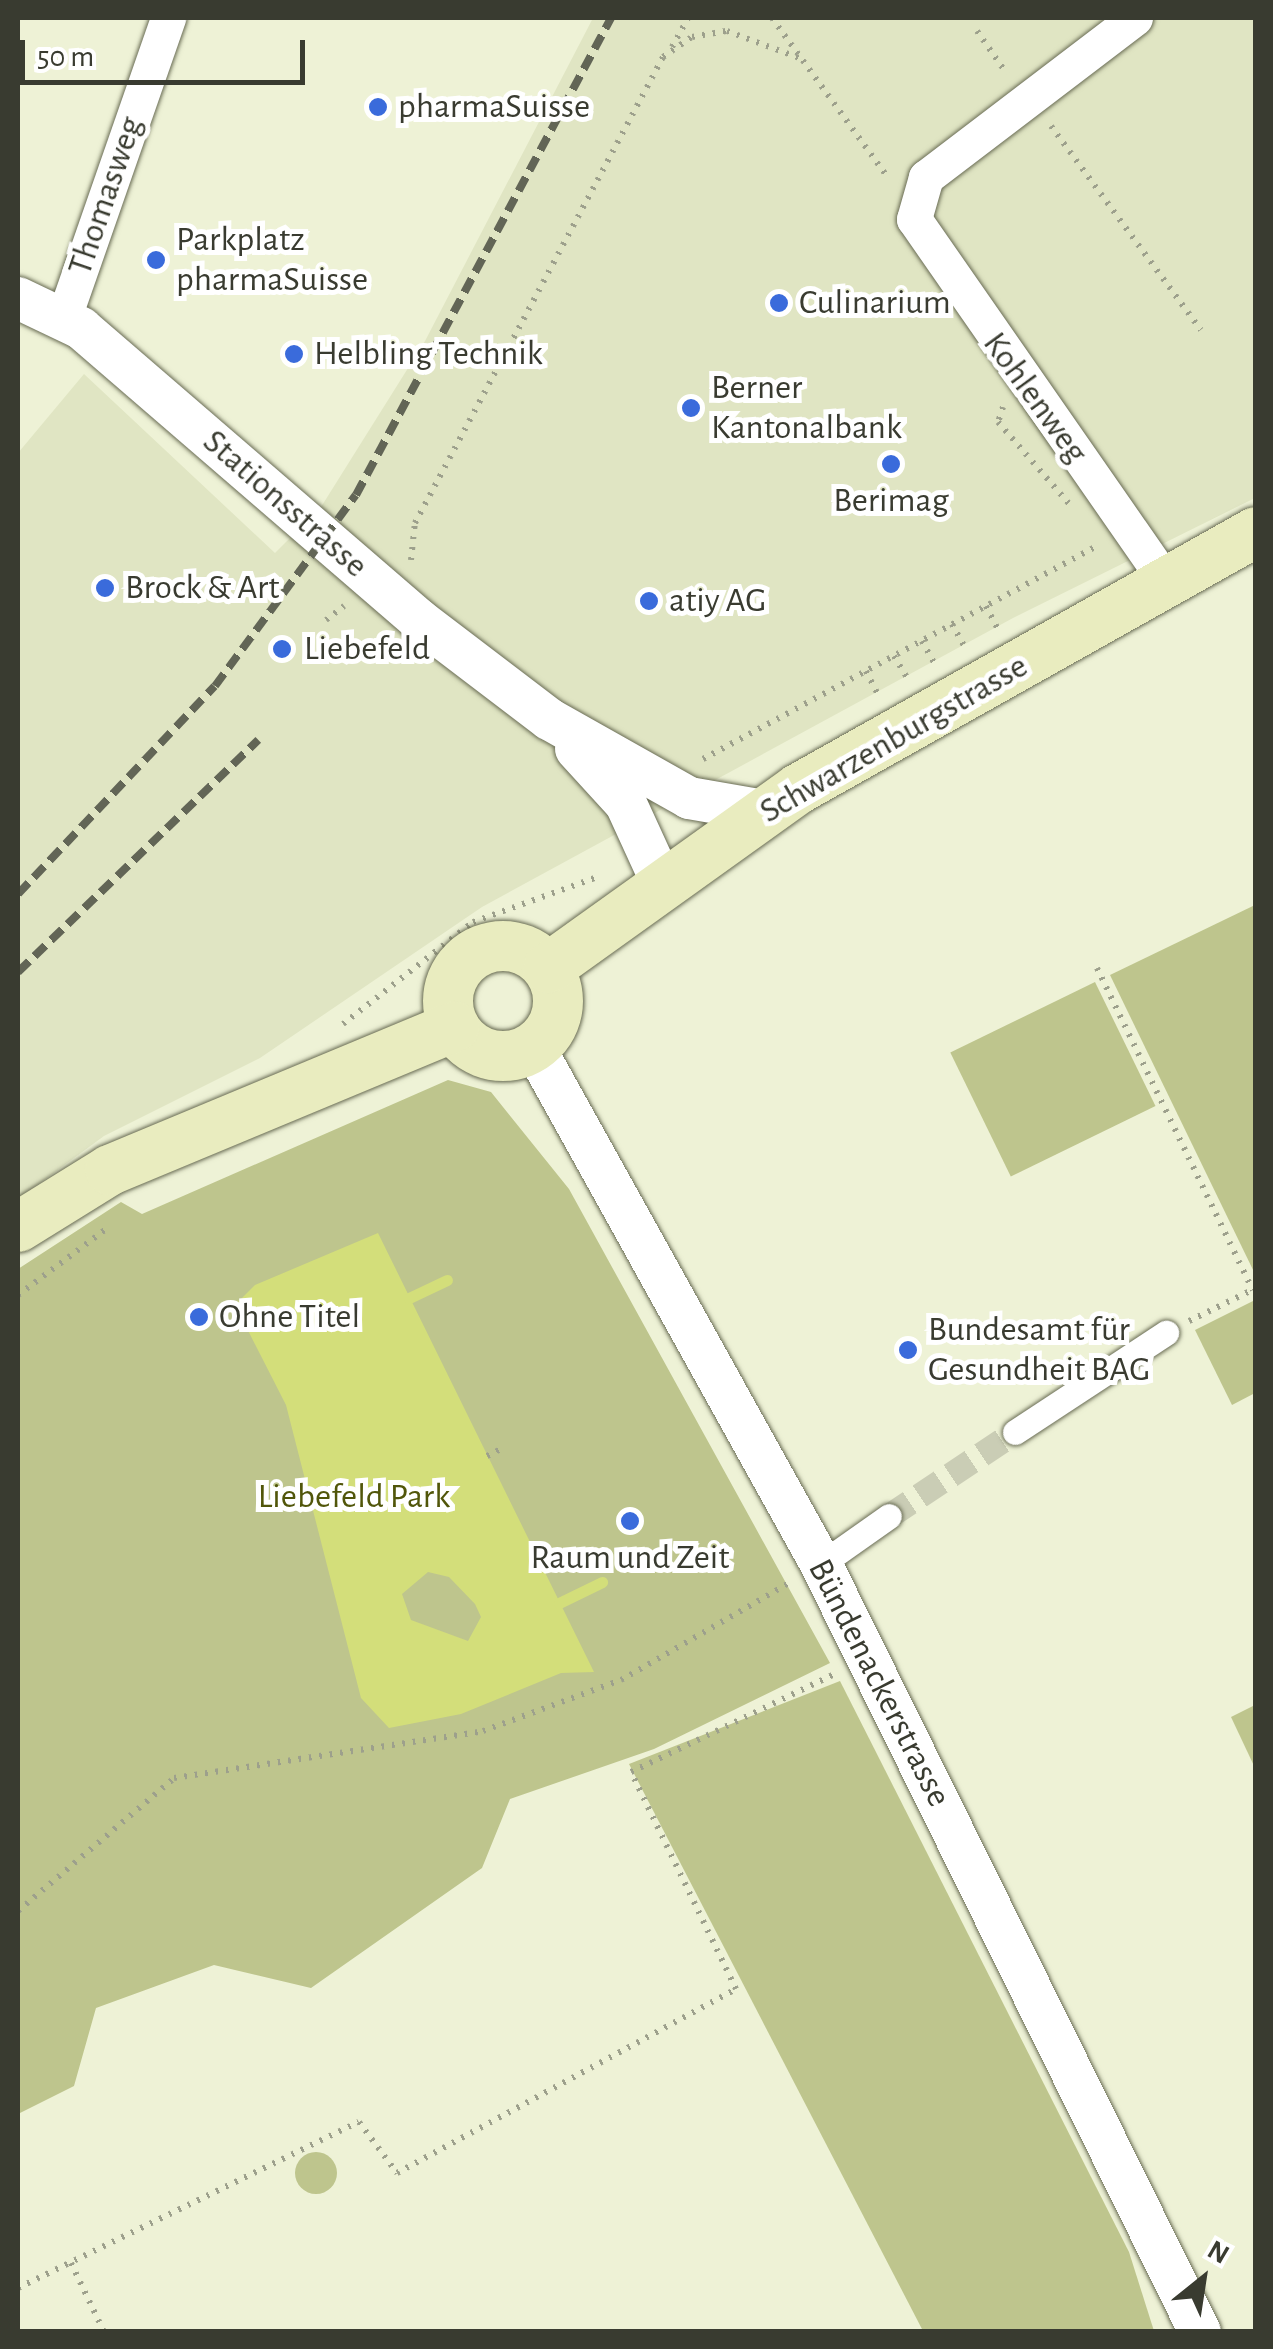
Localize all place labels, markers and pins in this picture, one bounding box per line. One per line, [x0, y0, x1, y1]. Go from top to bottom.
place label: pharmaSuisse [398, 86, 590, 128]
marker: pharmaSuisse [367, 96, 389, 118]
place label: Parkplatz pharmaSuisse [176, 219, 368, 301]
marker: Parkplatz pharmaSuisse [145, 249, 167, 271]
place label: Culinarium [799, 282, 951, 324]
marker: Culinarium [768, 292, 790, 314]
place label: Helbling Technik [314, 333, 543, 375]
marker: Helbling Technik [283, 343, 305, 365]
place label: Berner Kantonalbank [711, 367, 902, 449]
marker: Berner Kantonalbank [680, 397, 702, 419]
marker: Berimag [880, 453, 902, 475]
place label: Berimag [833, 480, 949, 522]
place label: Brock & Art [125, 567, 280, 609]
marker: Brock & Art [94, 577, 116, 599]
place label: atiy AG [669, 580, 766, 622]
marker: atiy AG [638, 590, 660, 612]
place label: Liebefeld [304, 628, 430, 670]
marker: Liebefeld [269, 636, 295, 662]
place label: Ohne Titel [219, 1296, 360, 1338]
marker: Ohne Titel [188, 1306, 210, 1328]
place label: Bundesamt für Gesundheit BAG [928, 1309, 1150, 1391]
marker: Bundesamt für Gesundheit BAG [897, 1339, 919, 1361]
marker: Raum und Zeit [619, 1510, 641, 1532]
place label: Raum und Zeit [531, 1537, 729, 1579]

